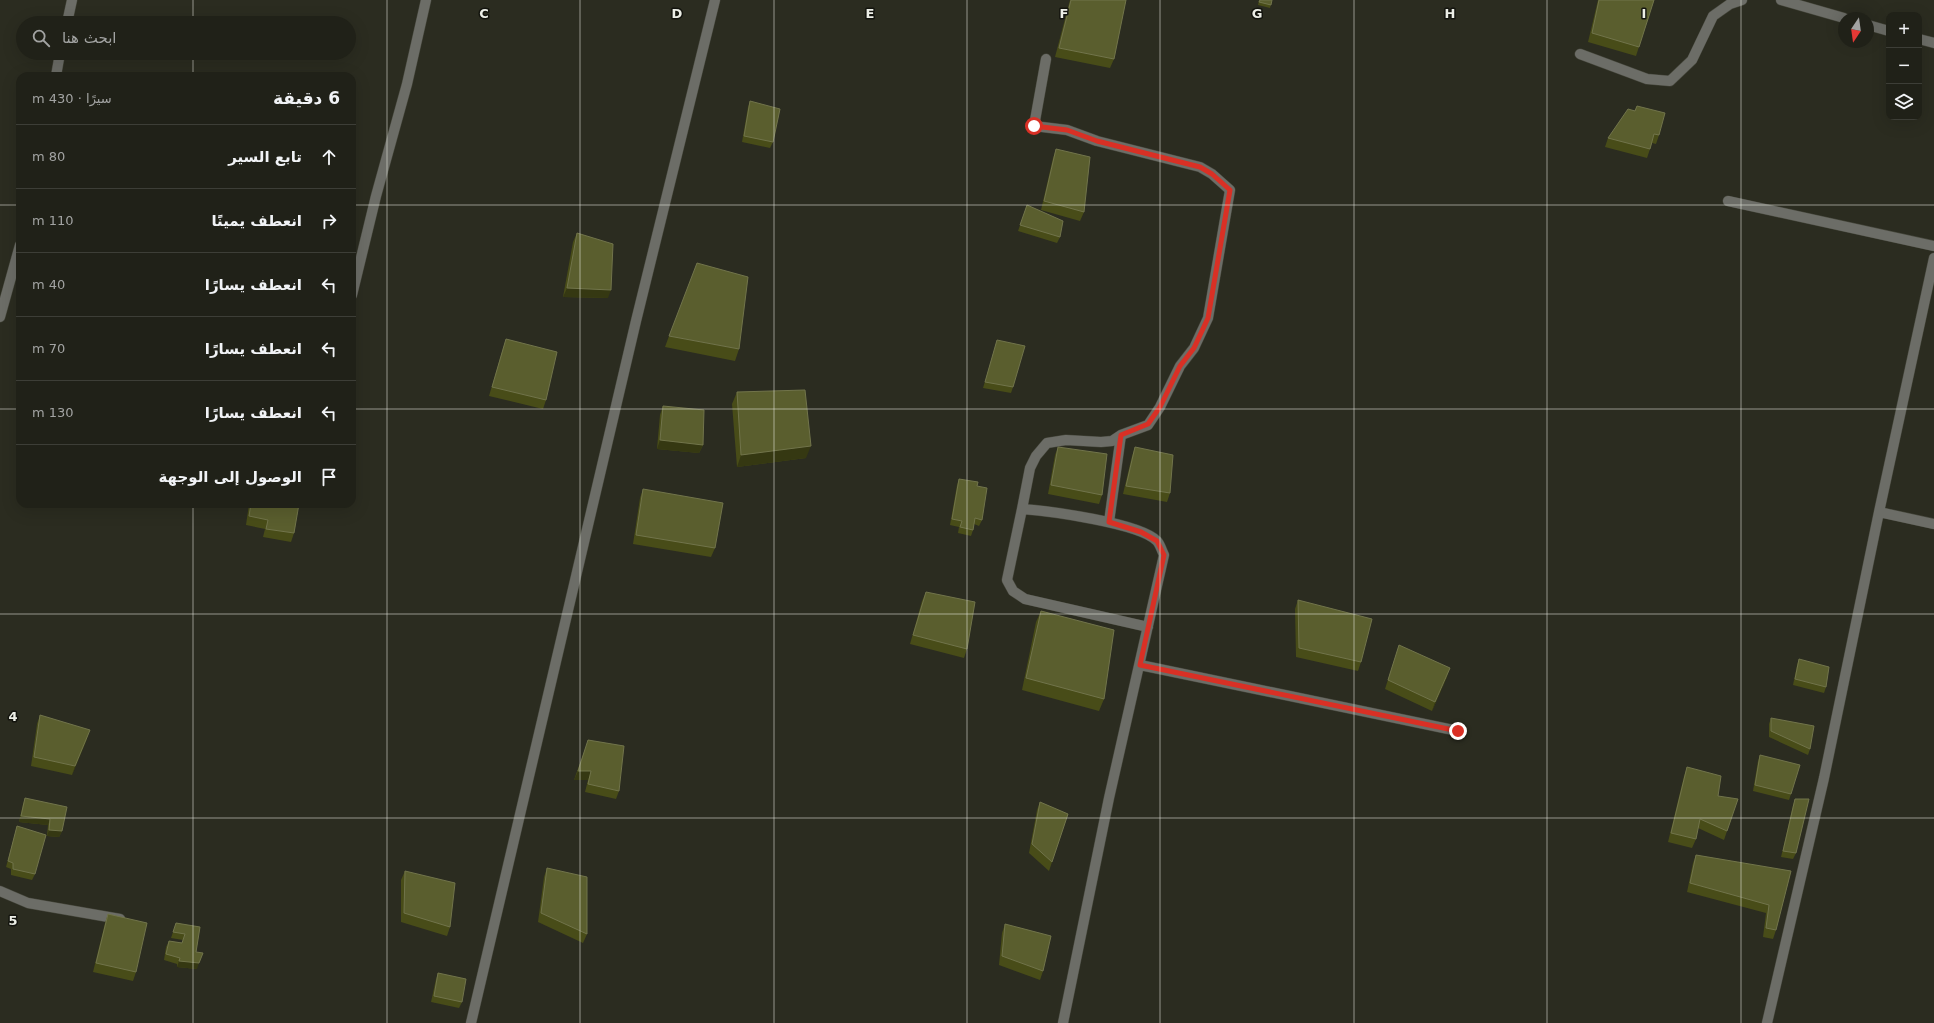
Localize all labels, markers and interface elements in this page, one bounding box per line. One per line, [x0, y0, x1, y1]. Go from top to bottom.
text: C [479, 6, 489, 21]
text: D [672, 6, 683, 21]
text: E [866, 6, 874, 21]
text: F [1060, 6, 1068, 21]
text: G [1252, 6, 1262, 21]
text: H [1445, 6, 1455, 21]
text: I [1642, 6, 1646, 21]
north arrow [1838, 12, 1874, 48]
map controls [1886, 12, 1922, 120]
button: + [1886, 12, 1922, 48]
search box [16, 16, 356, 60]
icon: search [30, 27, 52, 49]
text: ابحث هنا [62, 29, 117, 47]
button: − [1886, 48, 1922, 84]
button: layers [1886, 84, 1922, 120]
text: 6 دقيقة [273, 88, 340, 108]
text: سيرًا · 430 m [32, 91, 112, 106]
route start [1025, 117, 1043, 135]
icon: ahead [318, 146, 340, 168]
text: تابع السير [228, 148, 302, 166]
text: 80 m [32, 149, 65, 164]
icon: right [318, 210, 340, 232]
text: انعطف يمينًا [211, 212, 302, 230]
text: 110 m [32, 213, 74, 228]
icon: left [318, 274, 340, 296]
text: انعطف يسارًا [205, 276, 302, 294]
text: 40 m [32, 277, 65, 292]
icon: left [318, 338, 340, 360]
text: انعطف يسارًا [205, 340, 302, 358]
text: 70 m [32, 341, 65, 356]
icon: left [318, 402, 340, 424]
text: انعطف يسارًا [205, 404, 302, 422]
text: 130 m [32, 405, 74, 420]
icon: arrive [318, 466, 340, 488]
text: الوصول إلى الوجهة [159, 468, 302, 486]
text: 4 [8, 709, 18, 724]
route end [1449, 722, 1467, 740]
text: 5 [8, 913, 18, 928]

